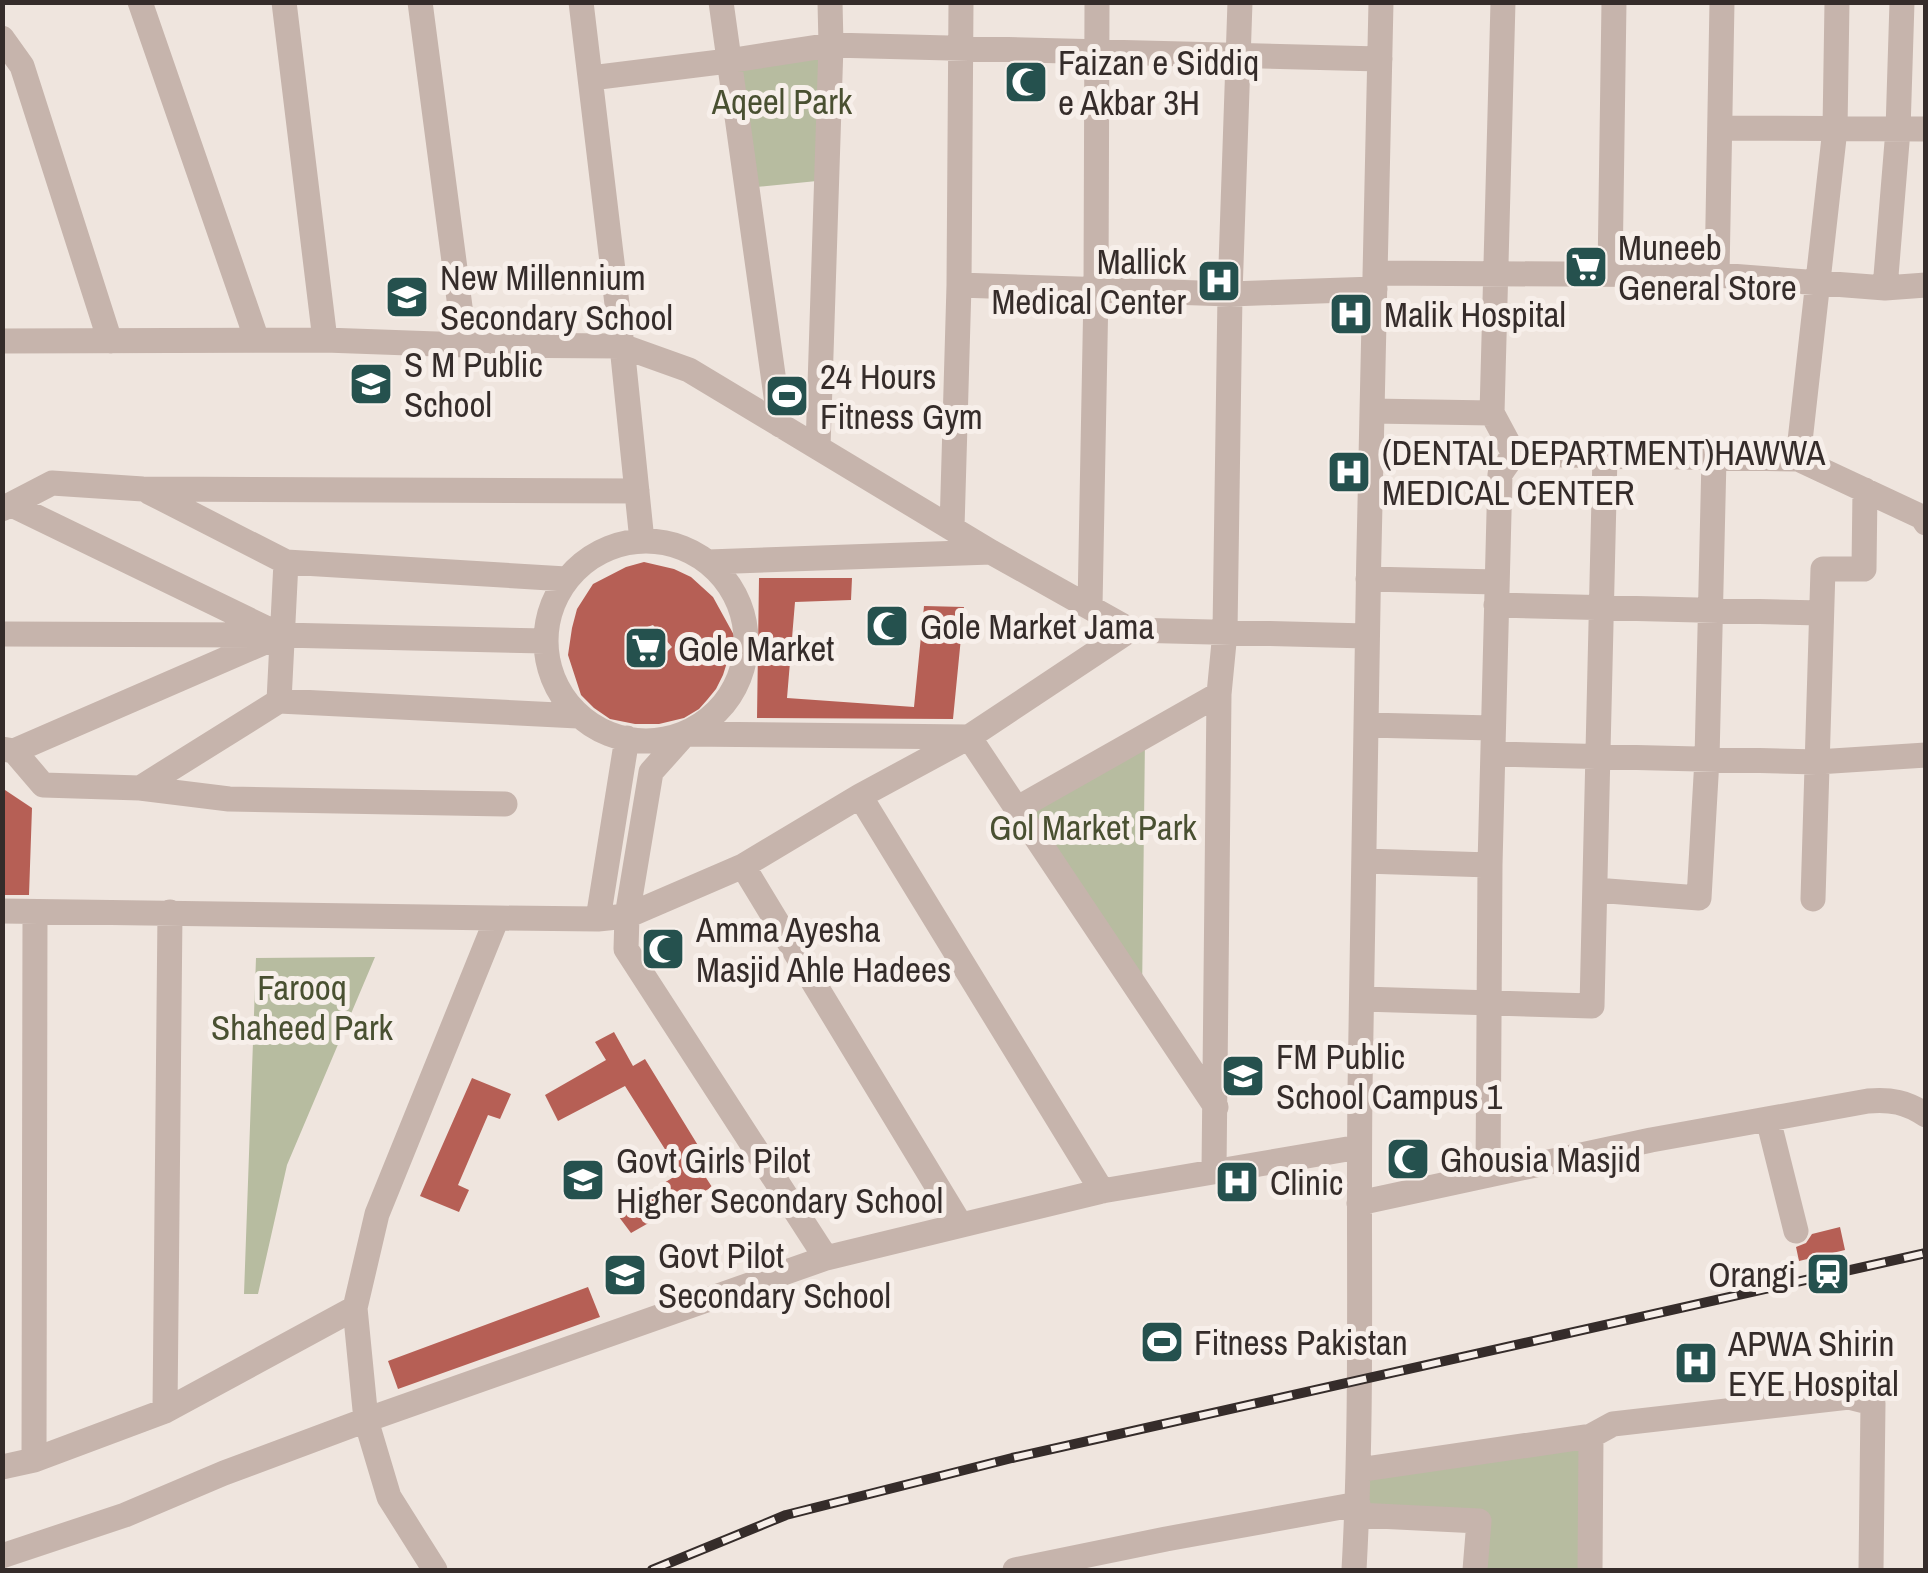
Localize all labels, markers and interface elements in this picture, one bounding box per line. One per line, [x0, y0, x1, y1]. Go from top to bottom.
place label: Faizan e Siddiq e Akbar 3H [1058, 39, 1259, 126]
mosque icon: Faizan e Siddiq e Akbar 3H [1003, 59, 1049, 105]
park label: Aqeel Park [711, 78, 853, 125]
place label: Muneeb General Store [1618, 224, 1797, 311]
place label: Mallick Medical Center [991, 238, 1187, 325]
supermarket icon: Muneeb General Store [1563, 244, 1609, 290]
place label: New Millennium Secondary School [440, 254, 673, 341]
hospital icon: Mallick Medical Center [1196, 258, 1242, 304]
school or university icon: New Millennium Secondary School [384, 274, 430, 320]
hospital icon: Malik Hospital [1328, 291, 1374, 337]
place label: Malik Hospital [1384, 291, 1566, 338]
place label: S M Public School [404, 341, 543, 428]
place label: 24 Hours Fitness Gym [820, 353, 983, 440]
school or university icon: S M Public School [348, 361, 394, 407]
sports icon: 24 Hours Fitness Gym [764, 373, 810, 419]
place label: (DENTAL DEPARTMENT)HAWWA MEDICAL CENTER [1382, 429, 1826, 516]
hospital icon: (DENTAL DEPARTMENT)HAWWA MEDICAL CENTER [1326, 449, 1372, 495]
mosque icon: Gole Market Jama [864, 603, 910, 649]
place label: Gole Market Jama [920, 603, 1155, 650]
supermarket icon: Gole Market [623, 625, 669, 671]
place label: Gole Market [678, 625, 834, 672]
park label: Gol Market Park [989, 804, 1197, 851]
place label: Amma Ayesha Masjid Ahle Hadees [695, 906, 951, 993]
mosque icon: Amma Ayesha Masjid Ahle Hadees [640, 926, 686, 972]
park label: Farooq Shaheed Park [211, 964, 394, 1051]
place label: FM Public School Campus 1 [1276, 1033, 1503, 1120]
school or university icon: FM Public School Campus 1 [1220, 1053, 1266, 1099]
mosque icon: Ghousia Masjid [1385, 1136, 1431, 1182]
place label: Ghousia Masjid [1440, 1136, 1641, 1183]
place label: Govt Girls Pilot Higher Secondary School [616, 1137, 943, 1224]
school or university icon: Govt Girls Pilot Higher Secondary School [560, 1157, 606, 1203]
hospital icon: Clinic [1214, 1159, 1260, 1205]
place label: Clinic [1270, 1159, 1343, 1206]
place label: Govt Pilot Secondary School [658, 1232, 891, 1319]
place label: Orangi [1708, 1251, 1796, 1298]
station icon: Orangi [1805, 1251, 1851, 1297]
school or university icon: Govt Pilot Secondary School [602, 1252, 648, 1298]
sports icon: Fitness Pakistan [1139, 1319, 1185, 1365]
place label: Fitness Pakistan [1194, 1319, 1408, 1366]
place label: APWA Shirin EYE Hospital [1727, 1320, 1899, 1407]
hospital icon: APWA Shirin EYE Hospital [1673, 1340, 1719, 1386]

